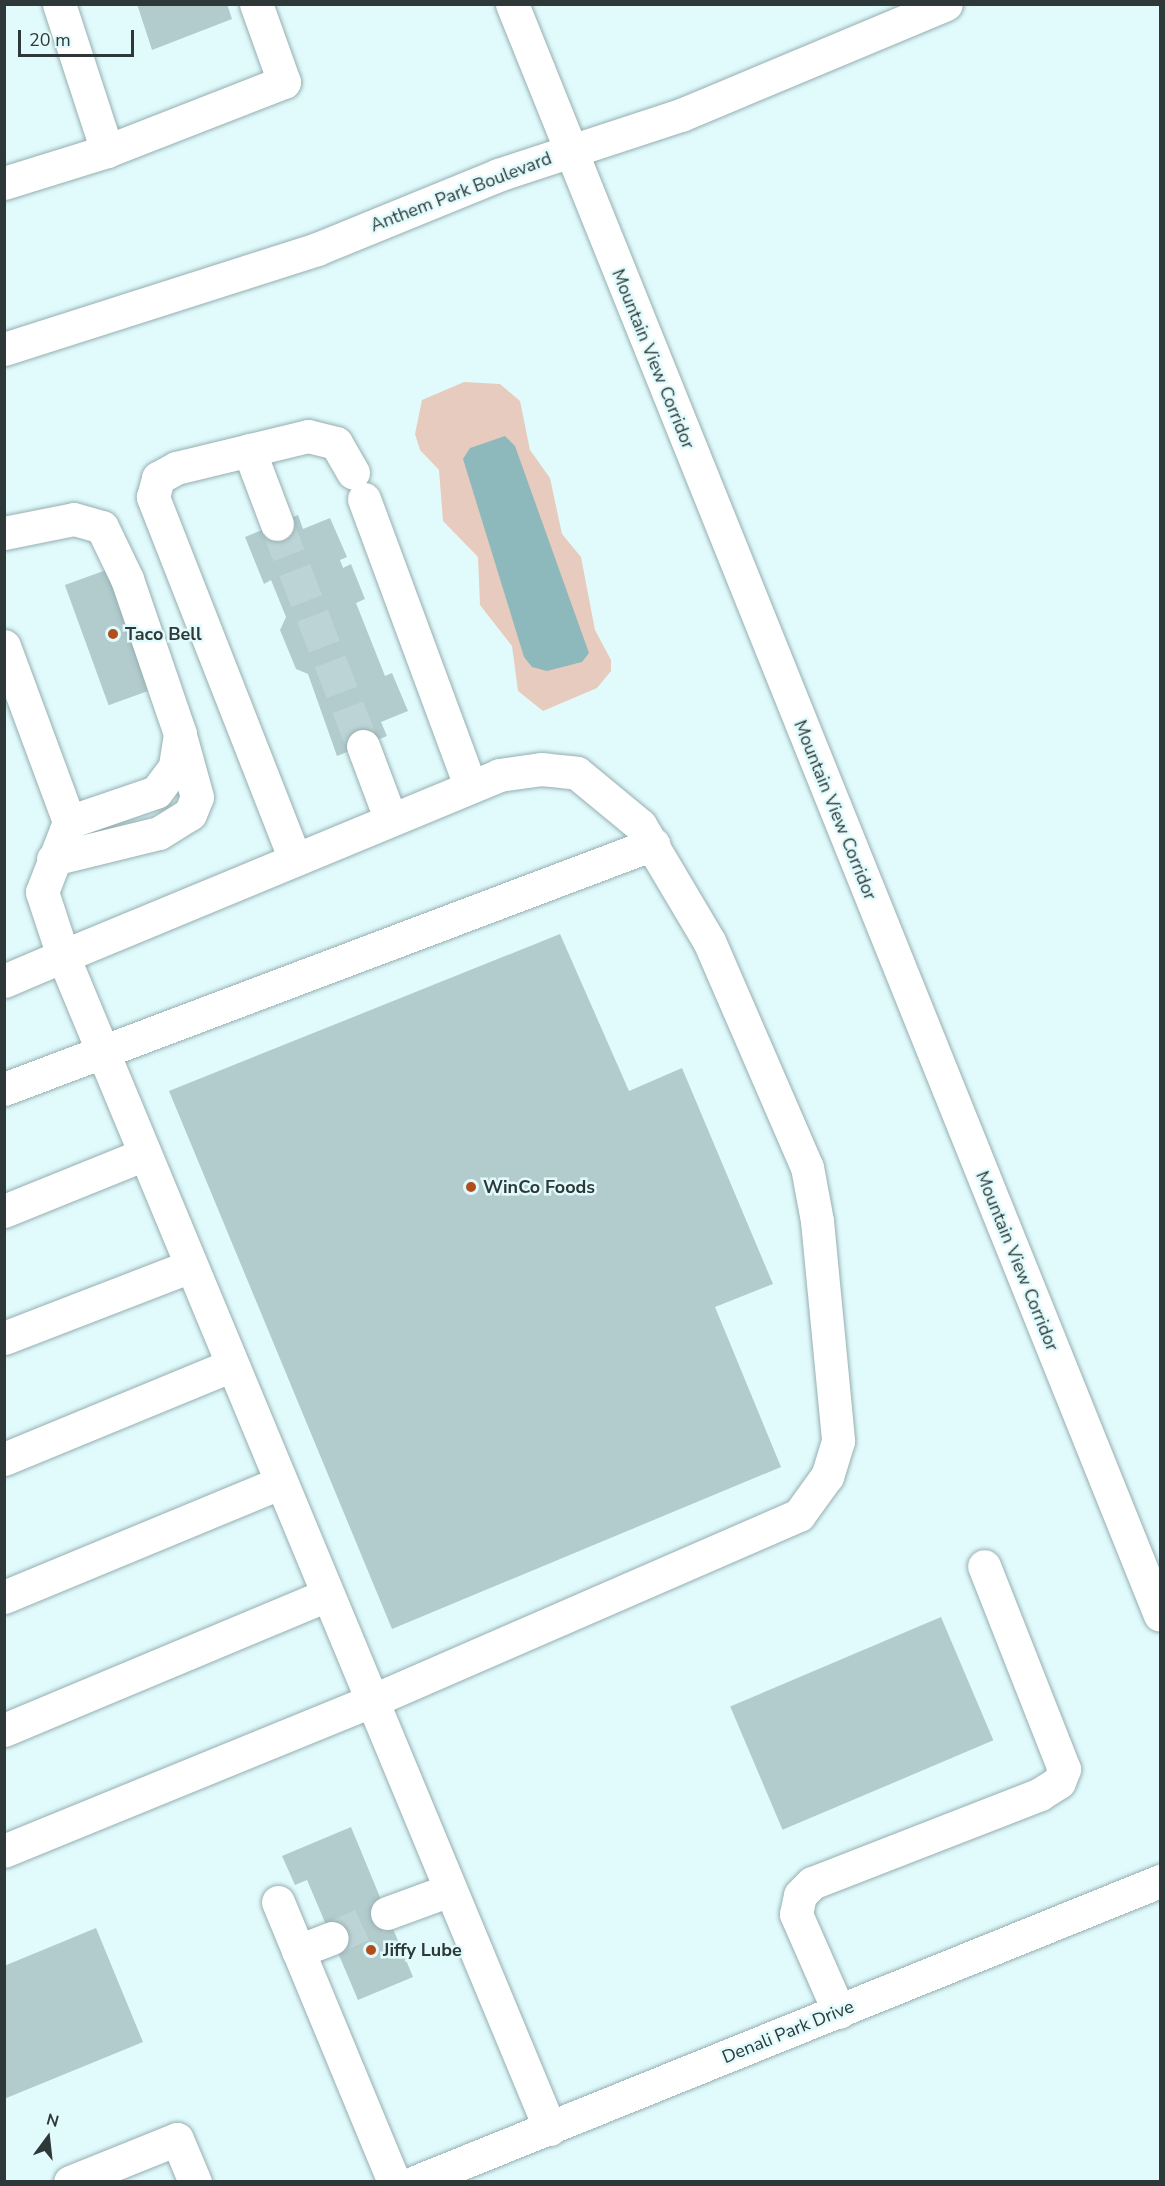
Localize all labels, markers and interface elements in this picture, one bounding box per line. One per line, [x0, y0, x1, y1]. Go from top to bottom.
scale bar [21, 18, 136, 56]
text: 20 m [29, 28, 71, 52]
street label: Anthem Park Boulevard [367, 147, 555, 237]
street label: Mountain View Corridor [607, 266, 699, 452]
place label: Taco Bell [125, 623, 202, 645]
marker: Taco Bell [106, 627, 120, 641]
street label: Mountain View Corridor [789, 717, 881, 903]
street label: Mountain View Corridor [971, 1168, 1063, 1354]
place label: WinCo Foods [483, 1176, 595, 1198]
marker: WinCo Foods [464, 1180, 478, 1194]
place label: Jiffy Lube [383, 1939, 462, 1961]
marker: Jiffy Lube [364, 1943, 378, 1957]
street label: Denali Park Drive [719, 1996, 857, 2068]
north arrow [18, 2108, 78, 2168]
text: N [44, 2108, 61, 2133]

